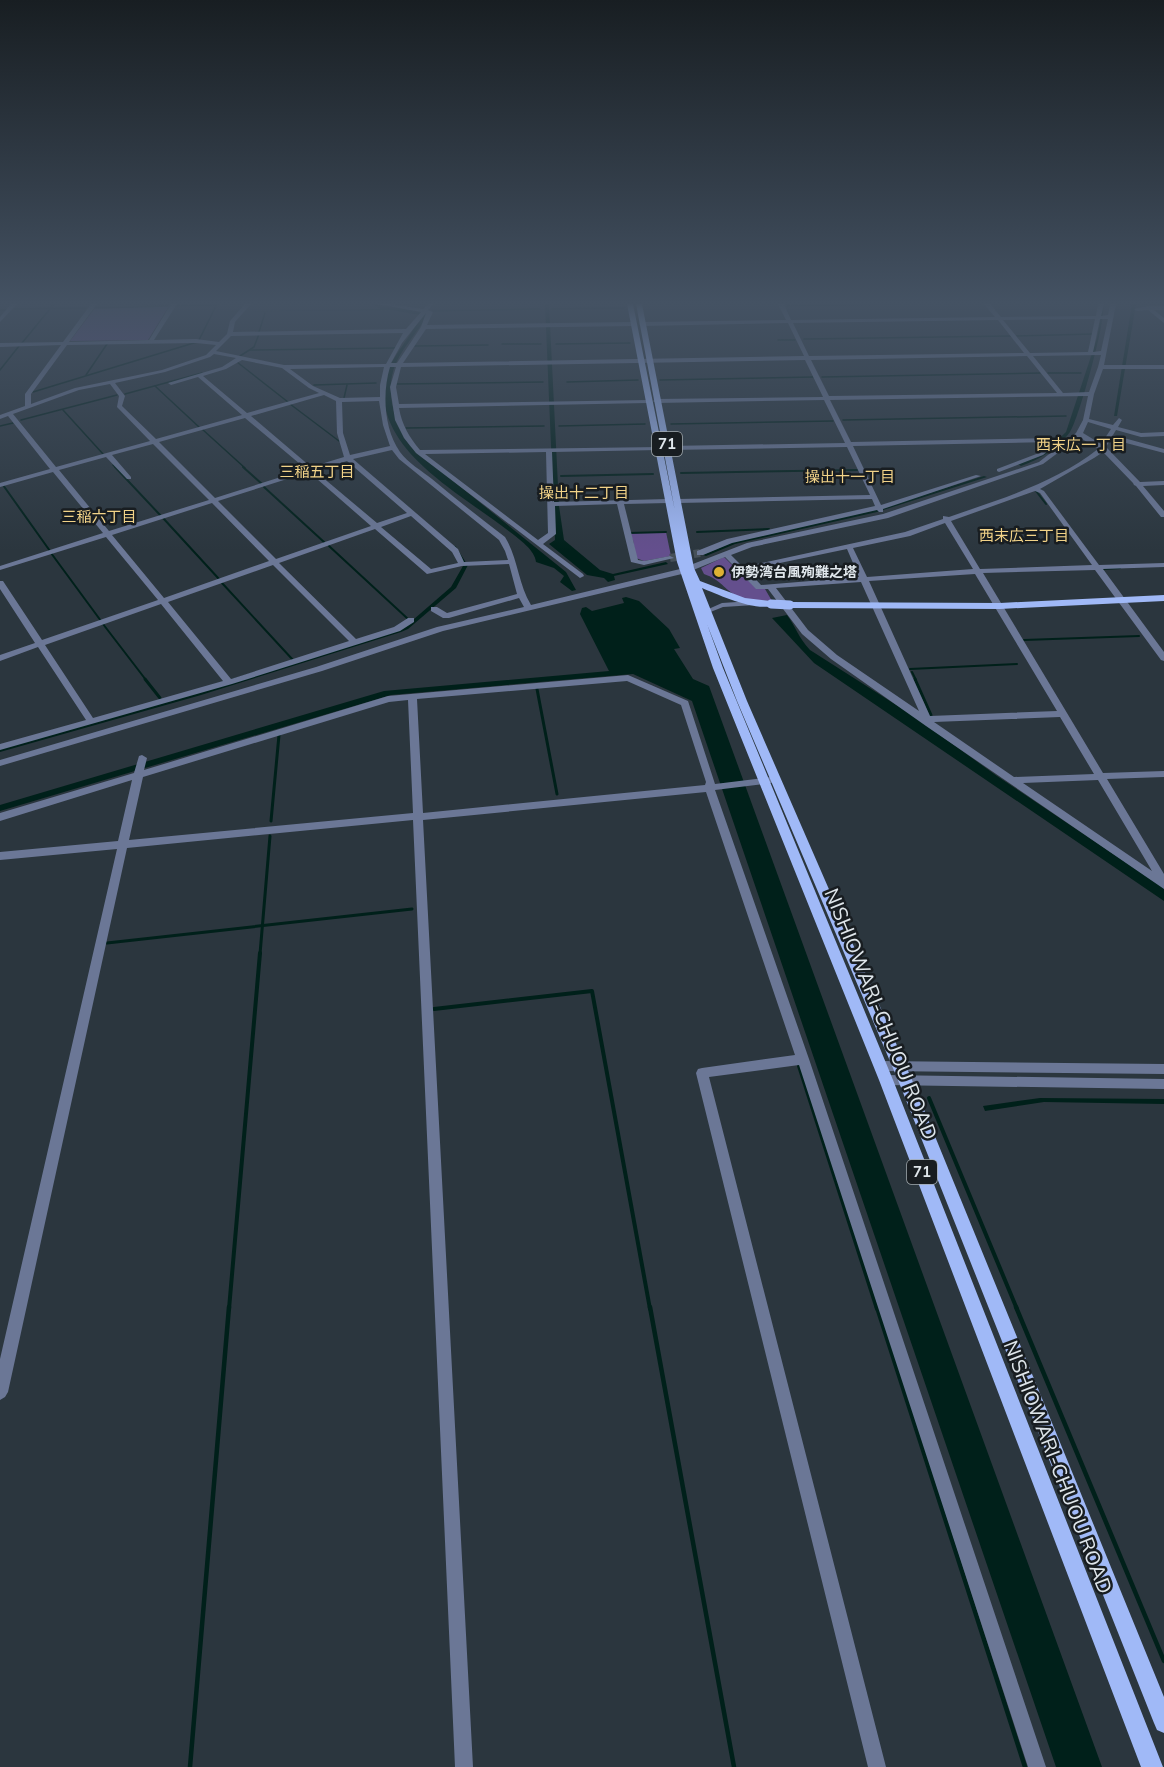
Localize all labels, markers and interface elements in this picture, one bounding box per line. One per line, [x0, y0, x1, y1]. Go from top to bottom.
road number: 71 [652, 432, 682, 456]
district label: 西末広一丁目 [1036, 435, 1126, 454]
district label: 三稲五丁目 [279, 462, 355, 481]
district label: 操出十一丁目 [805, 467, 895, 486]
district label: 操出十二丁目 [539, 483, 629, 502]
district label: 三稲六丁目 [61, 507, 137, 526]
district label: 西末広三丁目 [979, 526, 1069, 545]
place label: 伊勢湾台風殉難之塔 [731, 563, 857, 581]
marker: 伊勢湾台風殉難之塔 [712, 565, 726, 579]
street label: NISHIOWARI-CHUOU ROAD [819, 884, 943, 1143]
road number: 71 [907, 1160, 937, 1184]
street label: NISHIOWARI-CHUOU ROAD [999, 1337, 1118, 1597]

